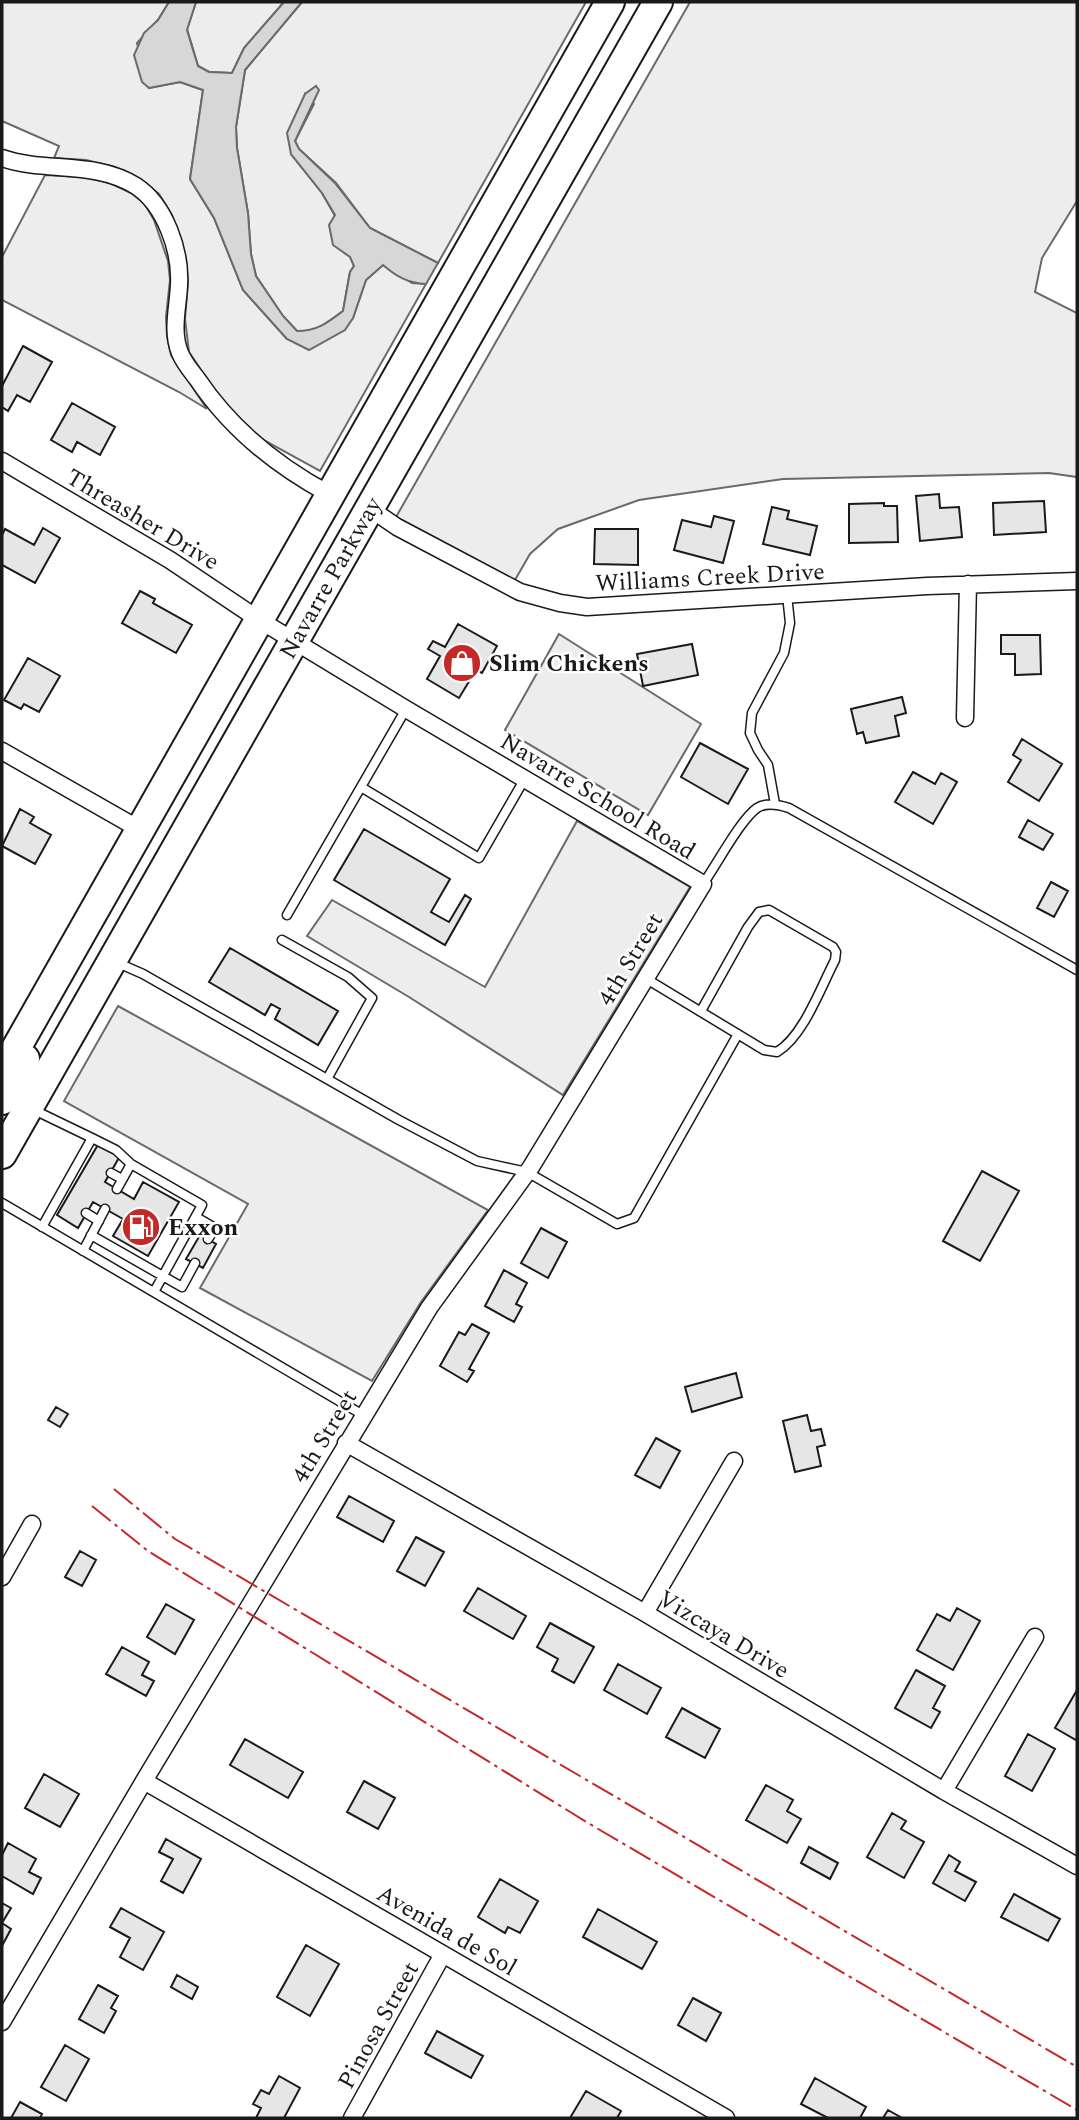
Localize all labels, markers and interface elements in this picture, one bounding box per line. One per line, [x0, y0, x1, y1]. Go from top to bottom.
street label: Threasher Drive [59, 460, 226, 580]
street label: Navarre Parkway [270, 489, 392, 666]
street label: Williams Creek Drive [594, 554, 826, 602]
shop icon: Slim Chickens [441, 642, 483, 684]
place label: Slim Chickens [489, 646, 649, 682]
street label: Navarre School Road [493, 724, 702, 870]
street label: 4th Street [589, 906, 673, 1013]
fuel station icon: Exxon [120, 1206, 162, 1248]
place label: Exxon [168, 1210, 239, 1246]
street label: 4th Street [283, 1383, 367, 1490]
street label: Vizcaya Drive [651, 1581, 796, 1688]
street label: Avenida de Sol [370, 1876, 523, 1986]
street label: Pinosa Street [329, 1955, 429, 2096]

